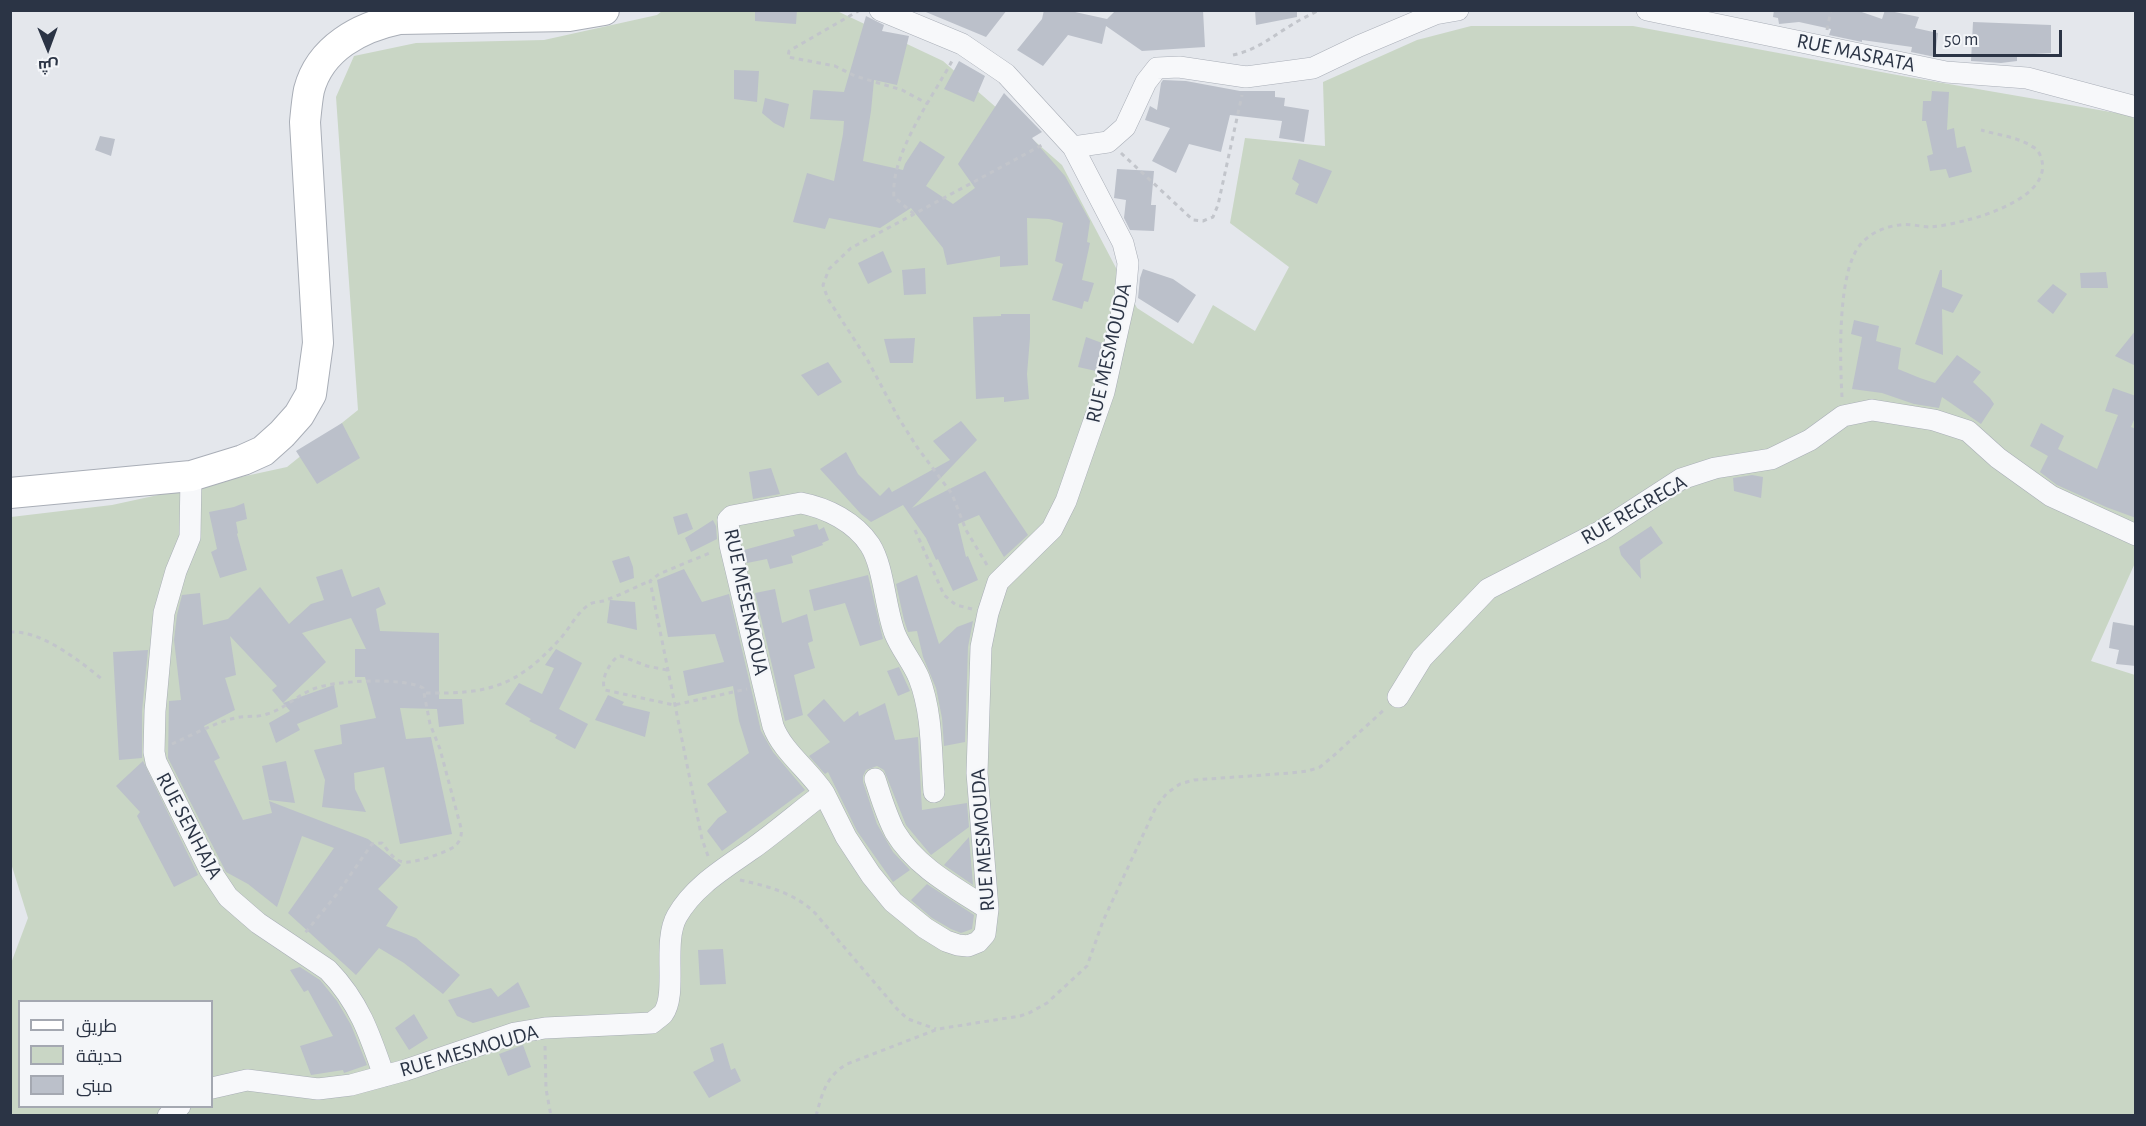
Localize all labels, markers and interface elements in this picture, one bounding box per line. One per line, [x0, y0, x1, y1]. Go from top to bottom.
north arrow [18, 18, 78, 78]
scale bar [1936, 18, 2065, 56]
street label: RUE MASRATA [1794, 28, 1918, 78]
text: 50 m [1944, 31, 1978, 49]
text: ش [38, 58, 59, 74]
street label: RUE MESMOUDA [1081, 280, 1137, 426]
street label: RUE REGREGA [1577, 470, 1691, 550]
street label: RUE MESENAOUA [718, 526, 774, 678]
street label: RUE SENHAJA [150, 768, 228, 884]
street label: RUE MESMOUDA [965, 768, 1001, 912]
legend [18, 1000, 213, 1108]
text: طريق [76, 1018, 117, 1036]
street label: RUE MESMOUDA [397, 1019, 541, 1083]
text: حديقة [76, 1048, 122, 1066]
text: مبنى [76, 1078, 113, 1096]

